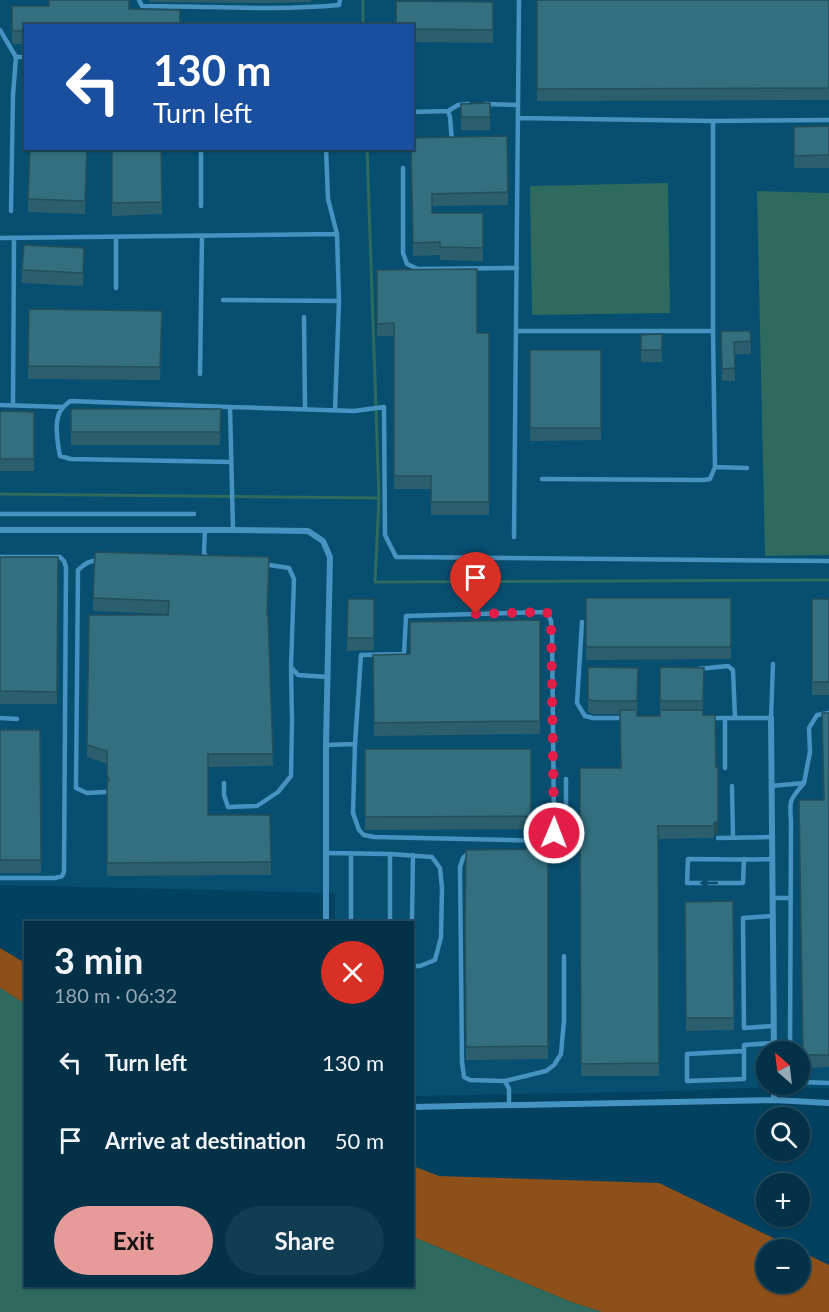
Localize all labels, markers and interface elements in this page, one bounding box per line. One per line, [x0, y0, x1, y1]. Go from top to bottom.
text: 130 m [153, 45, 271, 95]
icon: left [54, 48, 132, 126]
text: Turn left [153, 96, 252, 129]
pin [450, 552, 501, 614]
icon: arrive [459, 561, 492, 594]
position arrow [522, 801, 586, 865]
one-way arrow [699, 878, 718, 888]
text: 3 min [54, 938, 143, 982]
button: close [321, 941, 384, 1004]
text: 180 m · 06:32 [54, 983, 177, 1007]
north arrow [756, 1041, 810, 1095]
map controls [756, 1041, 810, 1293]
icon: left [54, 1046, 87, 1079]
text: Turn left [105, 1049, 187, 1076]
text: 130 m [322, 1049, 384, 1076]
button: search [756, 1107, 810, 1161]
icon: arrive [54, 1124, 87, 1157]
text: Arrive at destination [105, 1127, 306, 1154]
text: 50 m [335, 1127, 384, 1154]
button: + [756, 1173, 810, 1227]
button: Exit [54, 1206, 213, 1275]
button: Share [225, 1206, 384, 1275]
button: − [756, 1239, 810, 1293]

